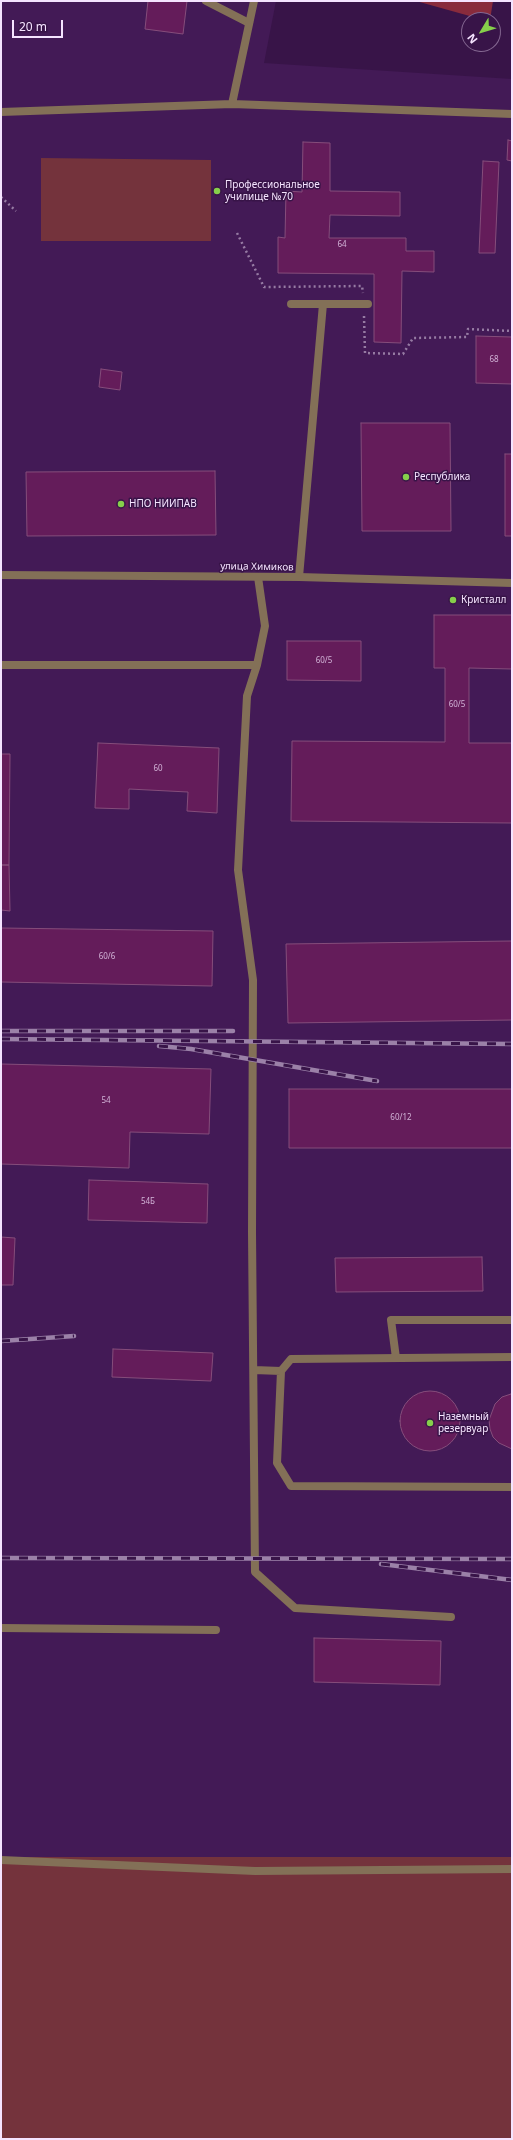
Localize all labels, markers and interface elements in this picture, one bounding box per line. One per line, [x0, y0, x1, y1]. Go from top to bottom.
scale bar [14, 12, 65, 38]
north arrow [461, 12, 501, 52]
text: 20 m [19, 18, 47, 35]
text: N [463, 31, 481, 47]
place label: Профессиональное училище №70 [225, 179, 320, 202]
marker: Профессиональное училище №70 [212, 186, 222, 196]
house number: 64 [337, 240, 347, 250]
house number: 68 [489, 355, 499, 365]
place label: Республика [414, 471, 470, 483]
marker: Республика [401, 472, 411, 482]
place label: НПО НИИПАВ [129, 498, 197, 510]
marker: НПО НИИПАВ [116, 499, 126, 509]
street label: улица Химиков [220, 560, 294, 574]
place label: Кристалл [461, 594, 506, 606]
marker: Кристалл [448, 595, 458, 605]
house number: 60/5 [316, 656, 332, 666]
house number: 60/5 [449, 700, 465, 710]
house number: 60 [153, 764, 163, 774]
house number: 60/6 [99, 952, 115, 962]
house number: 54 [101, 1096, 111, 1106]
house number: 60/12 [390, 1113, 412, 1123]
house number: 54Б [141, 1197, 155, 1207]
place label: Наземный резервуар [438, 1411, 489, 1434]
marker: Наземный резервуар [425, 1418, 435, 1428]

